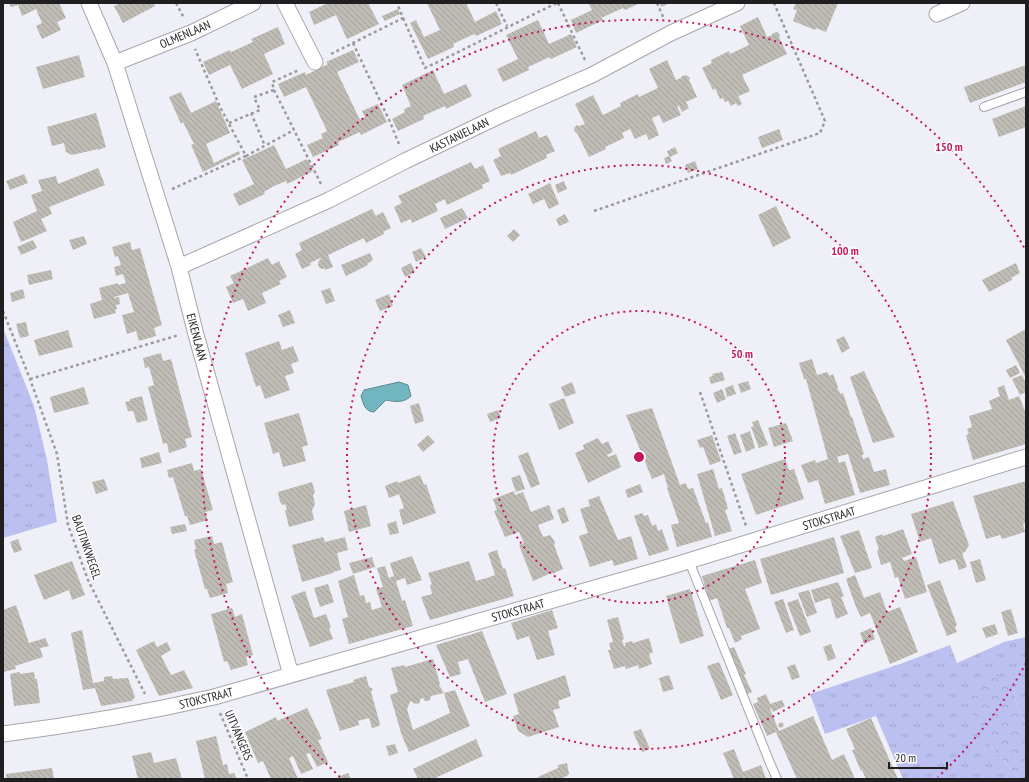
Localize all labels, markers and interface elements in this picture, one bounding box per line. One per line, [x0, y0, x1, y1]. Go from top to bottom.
street label: OLMENLAAN [157, 17, 213, 51]
street label: KASTANJELAAN [427, 114, 491, 156]
text: 150 m [935, 139, 963, 154]
text: 100 m [831, 243, 859, 258]
street label: EIKENLAAN [184, 312, 210, 362]
text: 50 m [731, 346, 753, 361]
centre of rings [632, 450, 646, 464]
street label: STOKSTRAAT [801, 503, 858, 533]
street label: BAUTINKWEGEL [69, 513, 105, 581]
street label: STOKSTRAAT [490, 595, 547, 625]
street label: STOKSTRAAT [178, 684, 235, 712]
street label: UITVANGERS [222, 707, 256, 763]
scale bar [889, 744, 947, 770]
text: 20 m [895, 750, 916, 765]

